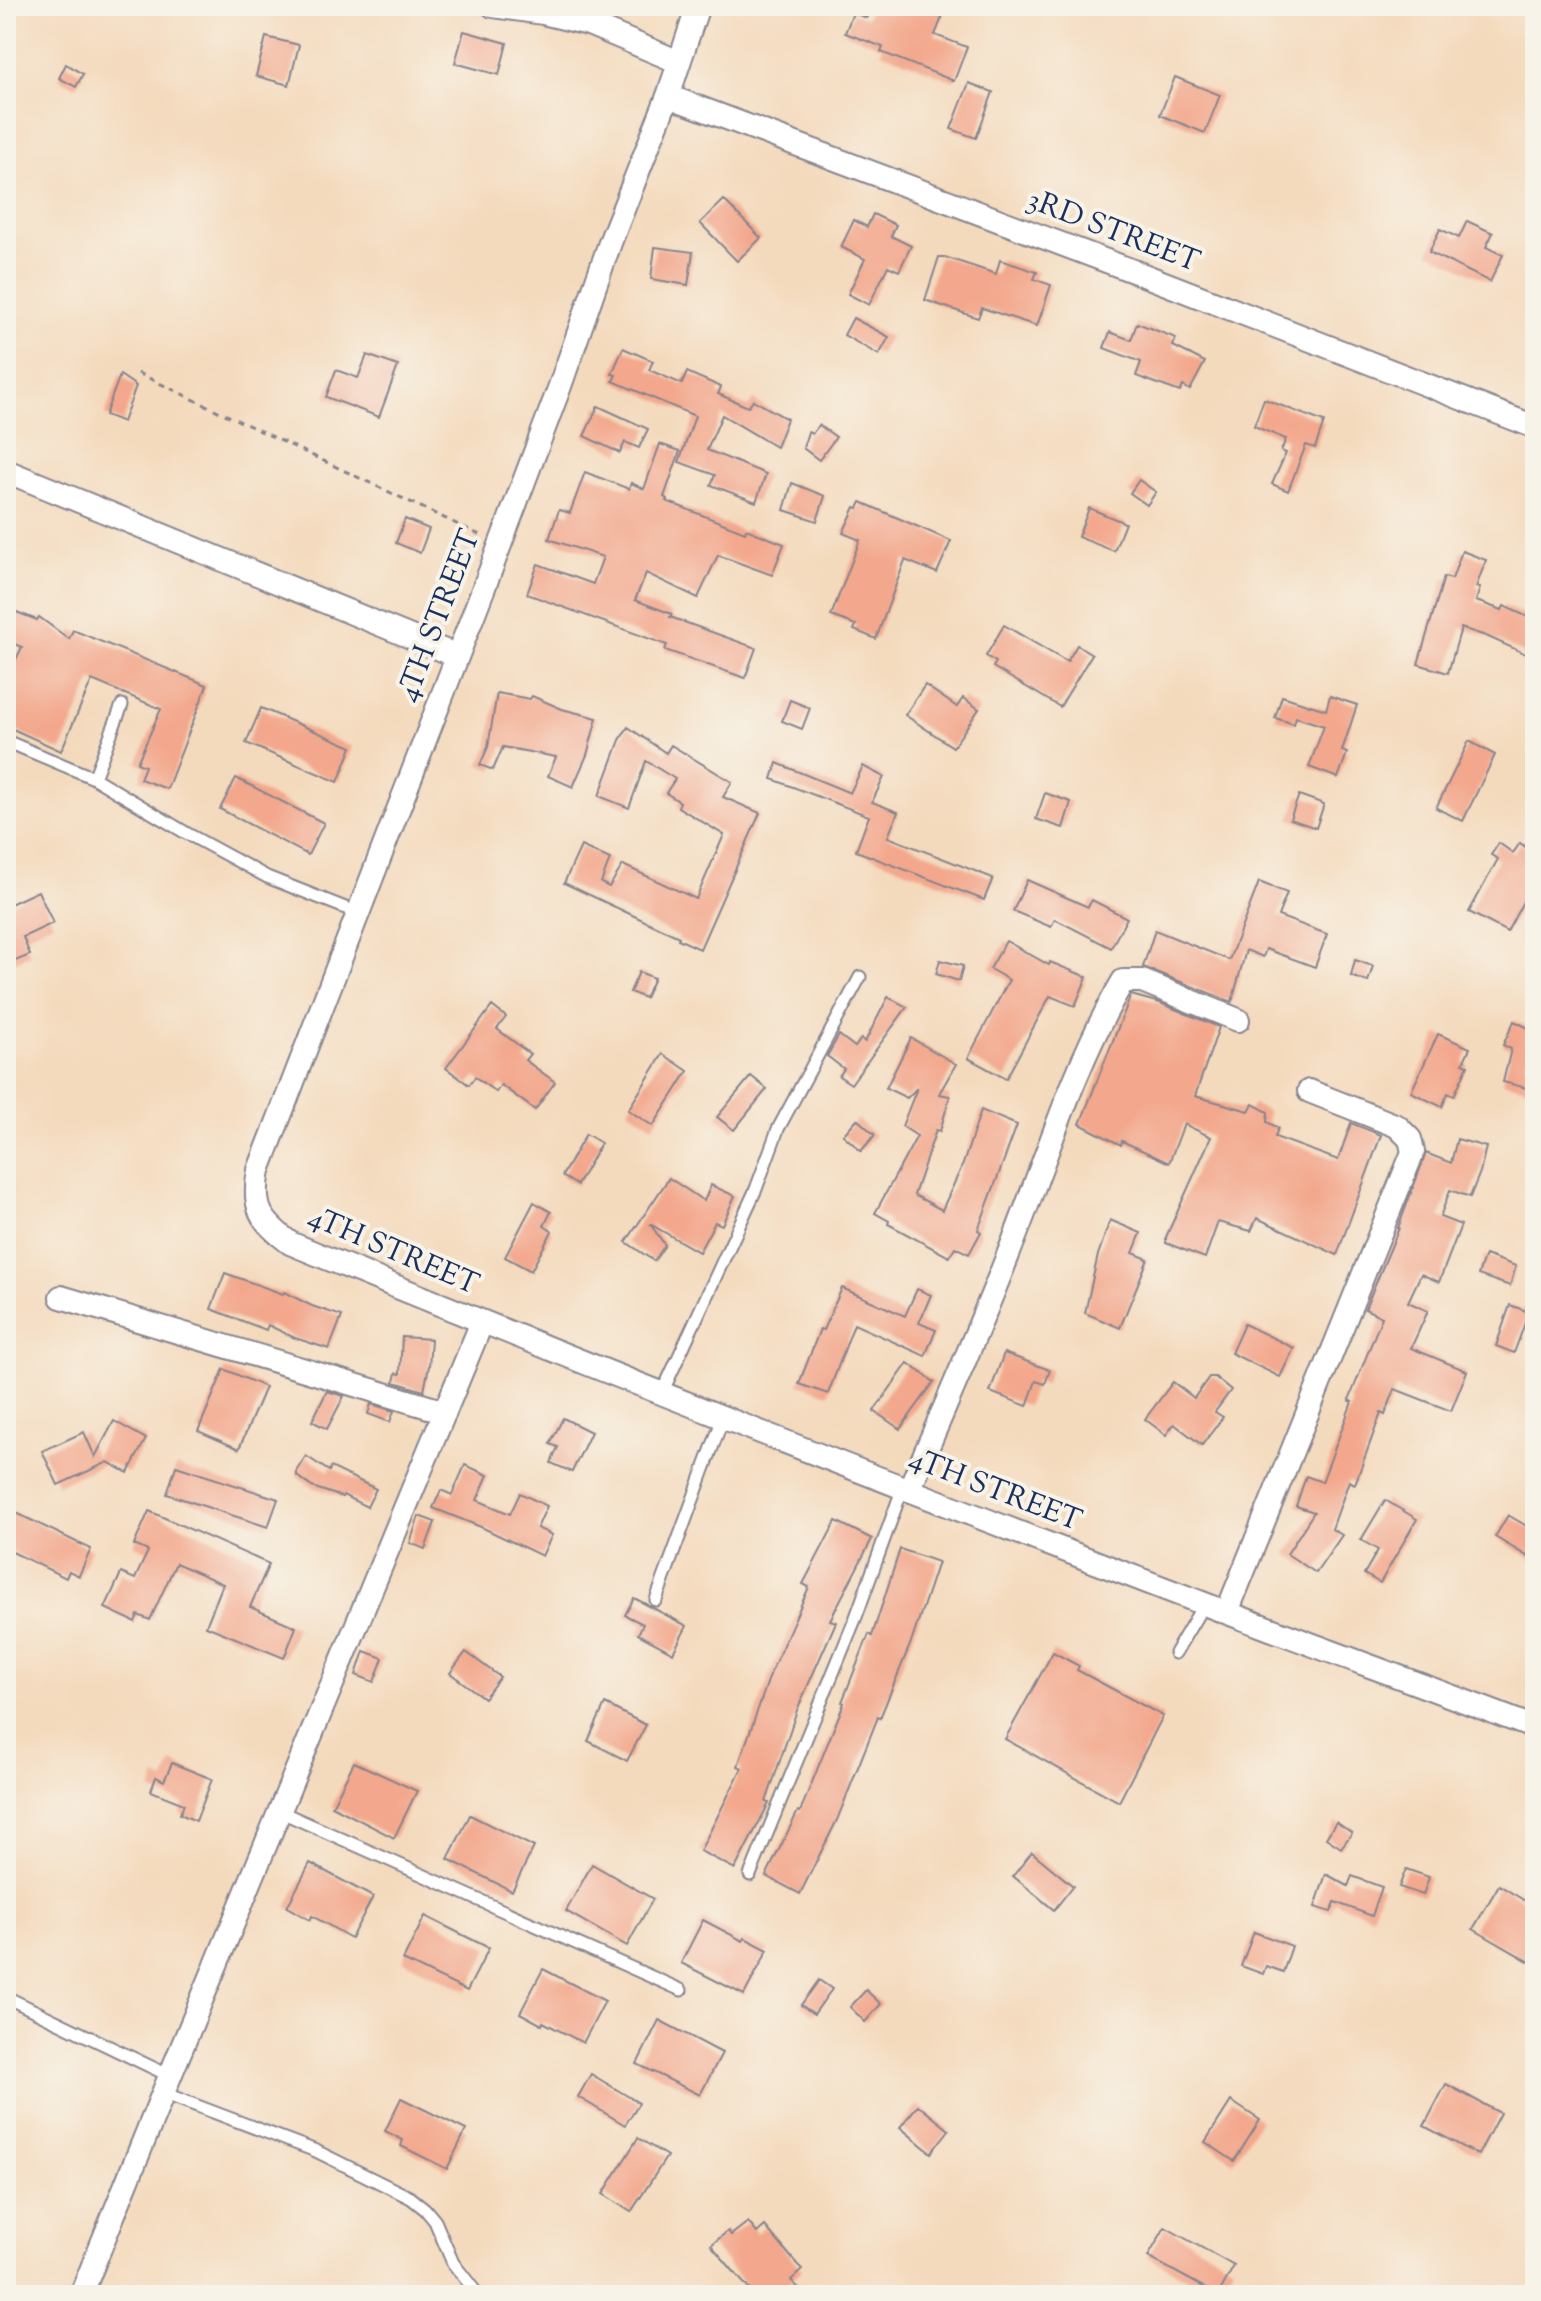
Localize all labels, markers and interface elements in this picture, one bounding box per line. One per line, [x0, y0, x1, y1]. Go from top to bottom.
street label: 3RD STREET [1020, 179, 1206, 285]
street label: 4TH STREET [387, 524, 493, 708]
street label: 4TH STREET [301, 1197, 485, 1307]
street label: 4TH STREET [903, 1438, 1087, 1544]

